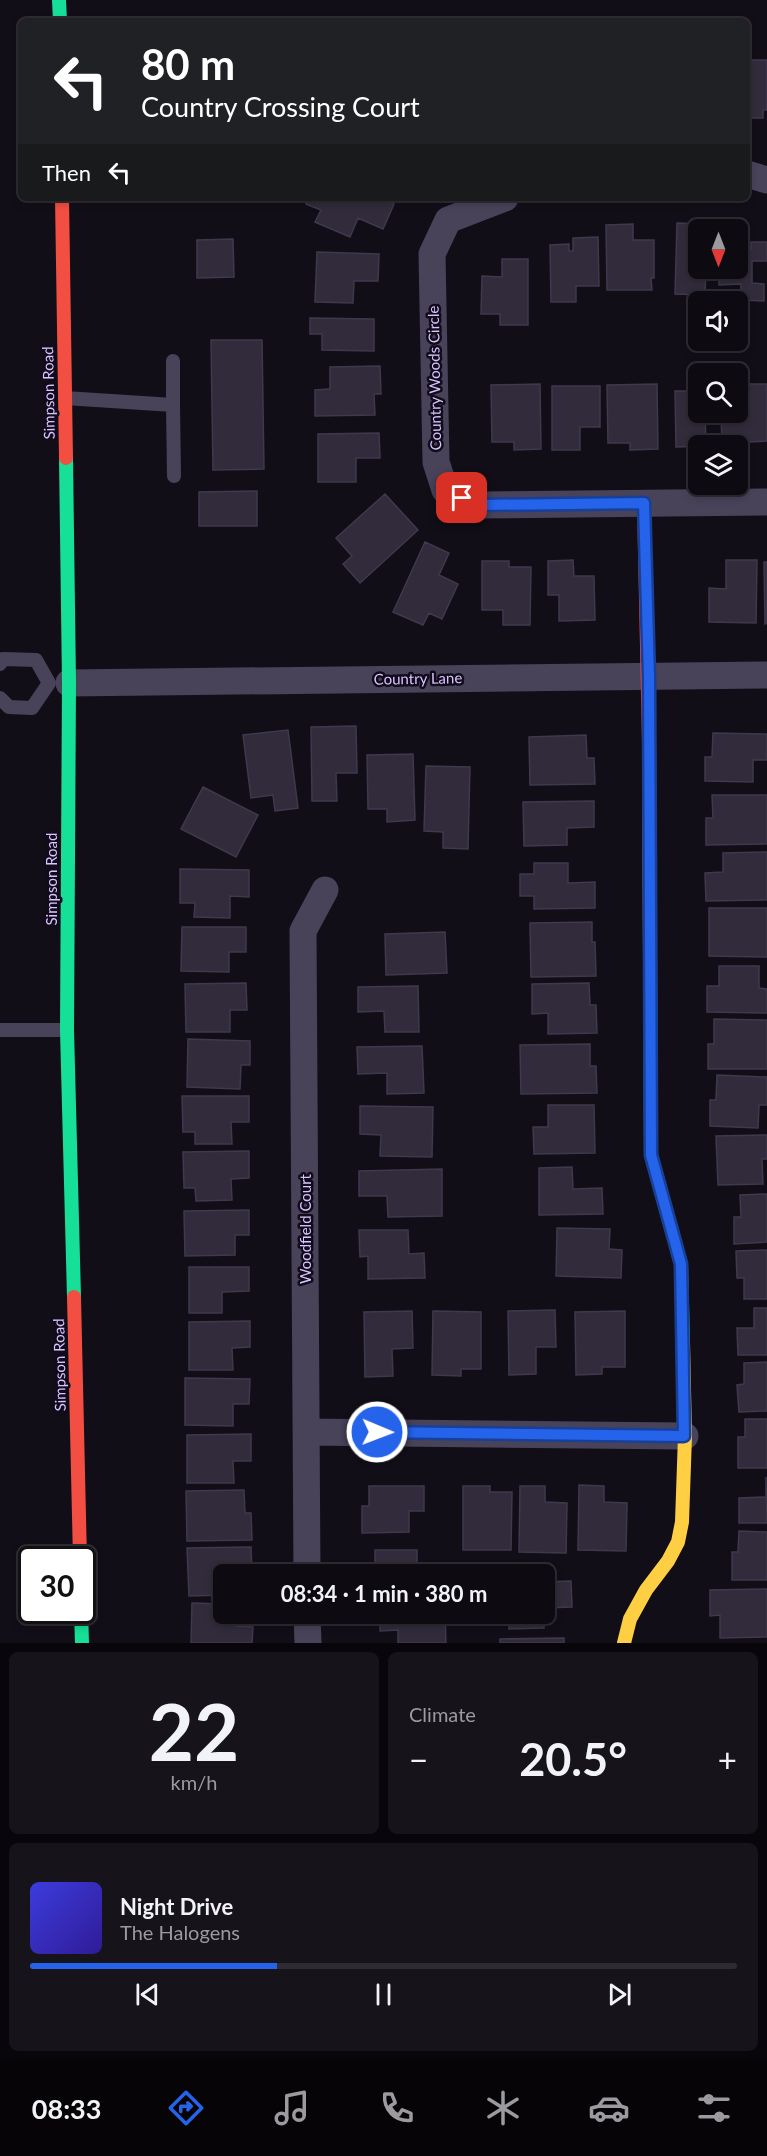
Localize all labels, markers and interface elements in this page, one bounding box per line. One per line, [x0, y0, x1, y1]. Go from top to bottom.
text: 80 m [141, 39, 235, 89]
icon: left [42, 42, 120, 120]
text: Country Crossing Court [141, 90, 420, 123]
icon: left [103, 156, 136, 189]
text: Then [42, 159, 91, 186]
north arrow [688, 219, 748, 279]
map controls [688, 219, 748, 495]
button: sound [688, 291, 748, 351]
street label: Country Woods Circle [424, 305, 444, 450]
street label: Simpson Road [38, 346, 58, 440]
button: search [688, 363, 748, 423]
button: layers [688, 435, 748, 495]
pin [436, 472, 487, 523]
icon: arrive [445, 481, 478, 514]
street label: Country Lane [374, 668, 462, 688]
street label: Simpson Road [42, 833, 60, 925]
street label: Woodfield Court [296, 1173, 314, 1284]
street label: Simpson Road [49, 1318, 69, 1412]
position arrow [345, 1400, 409, 1464]
speed limit sign: 30 [18, 1546, 96, 1624]
text: 08:34 · 1 min · 380 m [281, 1580, 487, 1607]
text: 22 [149, 1684, 239, 1778]
text: Climate [409, 1702, 476, 1726]
text: 20.5° [519, 1732, 627, 1786]
text: − [409, 1739, 428, 1779]
text: + [718, 1739, 737, 1779]
text: km/h [171, 1770, 217, 1794]
text: Night Drive [120, 1893, 233, 1920]
text: The Halogens [120, 1920, 240, 1944]
icon: previous [131, 1978, 164, 2011]
icon: pause [367, 1978, 400, 2011]
icon: next [603, 1978, 636, 2011]
icon: directions [165, 2087, 207, 2129]
icon: music [271, 2087, 313, 2129]
icon: phone [376, 2087, 418, 2129]
icon: climate [482, 2087, 524, 2129]
icon: car [588, 2087, 630, 2129]
icon: filters [693, 2087, 735, 2129]
text: 08:33 [32, 2092, 101, 2125]

